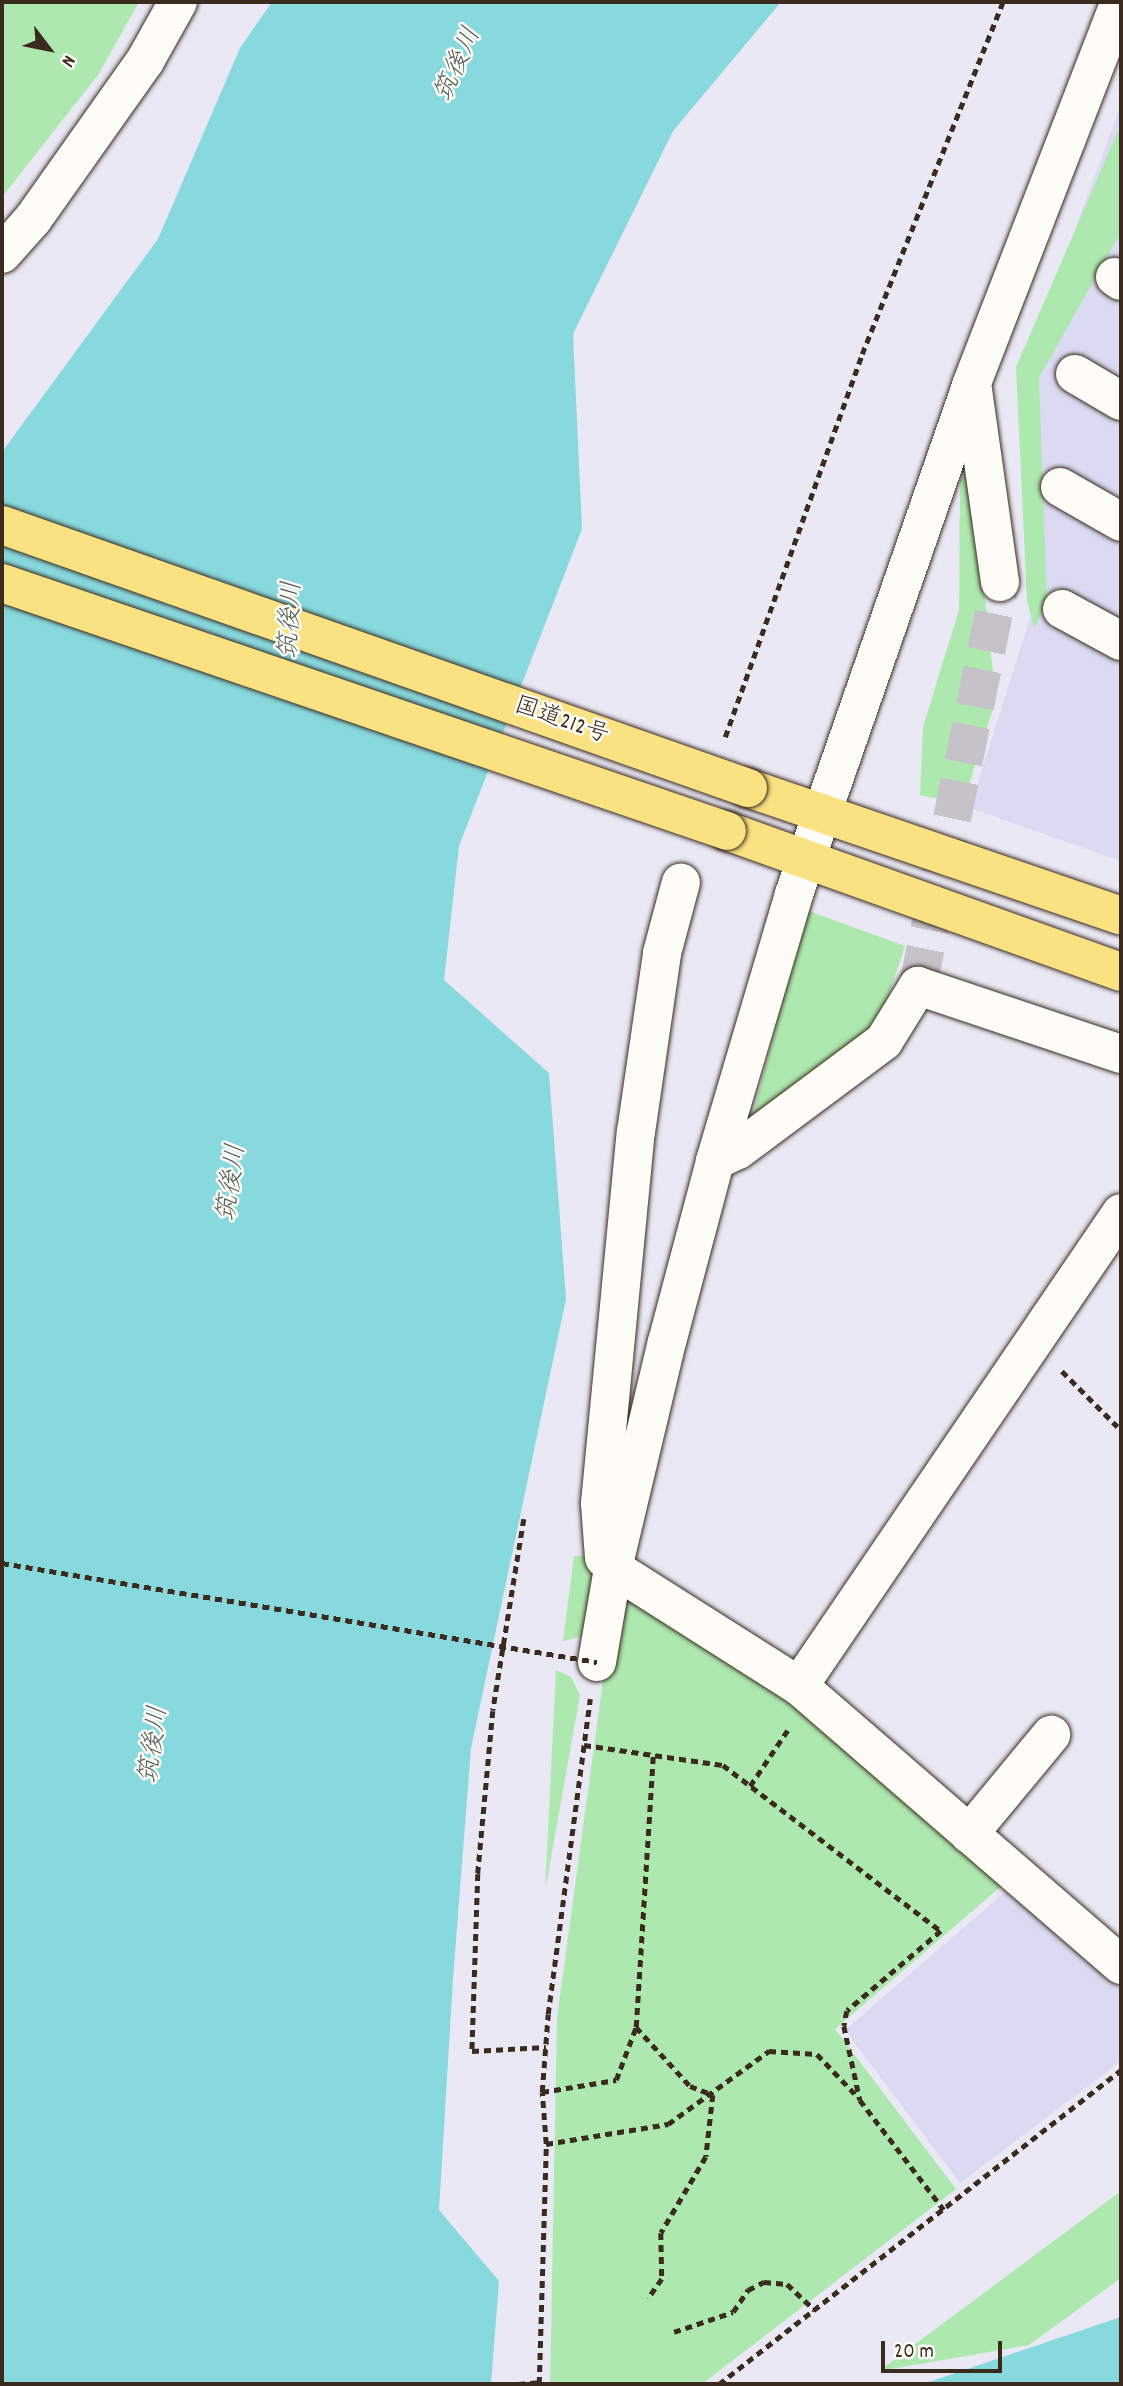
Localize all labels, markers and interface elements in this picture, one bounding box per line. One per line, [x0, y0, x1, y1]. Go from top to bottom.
north arrow [14, 14, 84, 84]
water label: 筑後川 [429, 23, 489, 107]
text: N [53, 49, 81, 72]
water label: 筑後川 [274, 580, 310, 660]
street label: 国道212号 [510, 692, 612, 752]
water label: 筑後川 [212, 1142, 254, 1224]
water label: 筑後川 [134, 1704, 176, 1786]
scale bar [885, 2326, 1006, 2370]
text: 20 m [894, 2338, 934, 2368]

